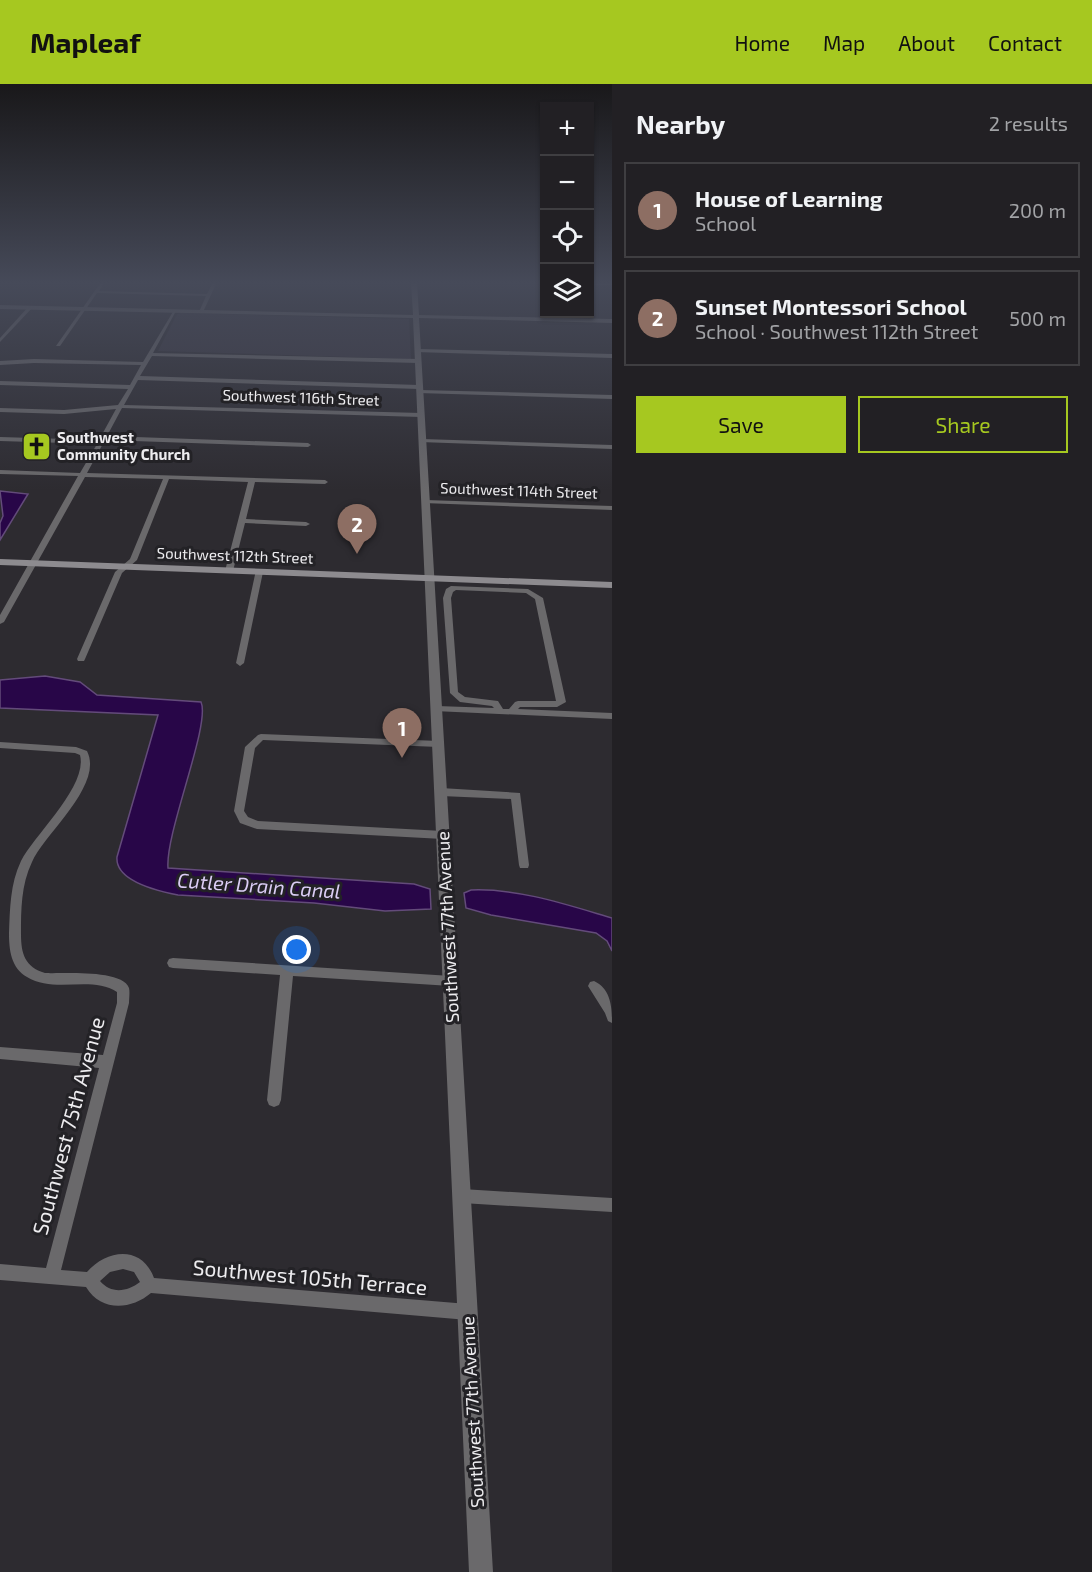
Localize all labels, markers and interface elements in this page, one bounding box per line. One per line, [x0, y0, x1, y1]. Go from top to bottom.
text: Mapleaf [30, 25, 141, 59]
text: Home [734, 30, 790, 55]
text: Map [823, 30, 865, 55]
text: About [898, 30, 955, 55]
text: Contact [988, 30, 1062, 55]
map controls [540, 102, 594, 318]
button: + [540, 102, 594, 156]
text: Nearby [636, 108, 725, 139]
text: 2 results [989, 111, 1068, 135]
button: − [540, 156, 594, 210]
text: House of Learning [695, 185, 883, 211]
text: 1 [653, 198, 662, 222]
text: 200 m [1009, 198, 1066, 222]
button: locate [540, 210, 594, 264]
text: School [695, 211, 756, 235]
button: layers [540, 264, 594, 318]
text: Sunset Montessori School [695, 293, 967, 319]
text: 2 [652, 306, 663, 330]
text: 500 m [1009, 306, 1066, 330]
text: School · Southwest 112th Street [695, 319, 978, 343]
street label: Southwest 116th Street [222, 385, 380, 409]
button: Save [636, 396, 846, 453]
button: Share [858, 396, 1068, 453]
place label: Southwest Community Church [57, 428, 190, 464]
church icon: Southwest Community Church [20, 431, 52, 463]
street label: Southwest 114th Street [440, 478, 598, 502]
pin: 2 [338, 504, 376, 554]
street label: Southwest 112th Street [156, 543, 314, 567]
pin: 1 [382, 708, 422, 758]
street label: Southwest 77th Avenue [431, 831, 463, 1024]
water label: Cutler Drain Canal [177, 867, 342, 903]
your location [282, 935, 311, 964]
street label: Southwest 75th Avenue [26, 1014, 109, 1237]
street label: Southwest 105th Terrace [192, 1254, 428, 1299]
street label: Southwest 77th Avenue [456, 1316, 488, 1509]

